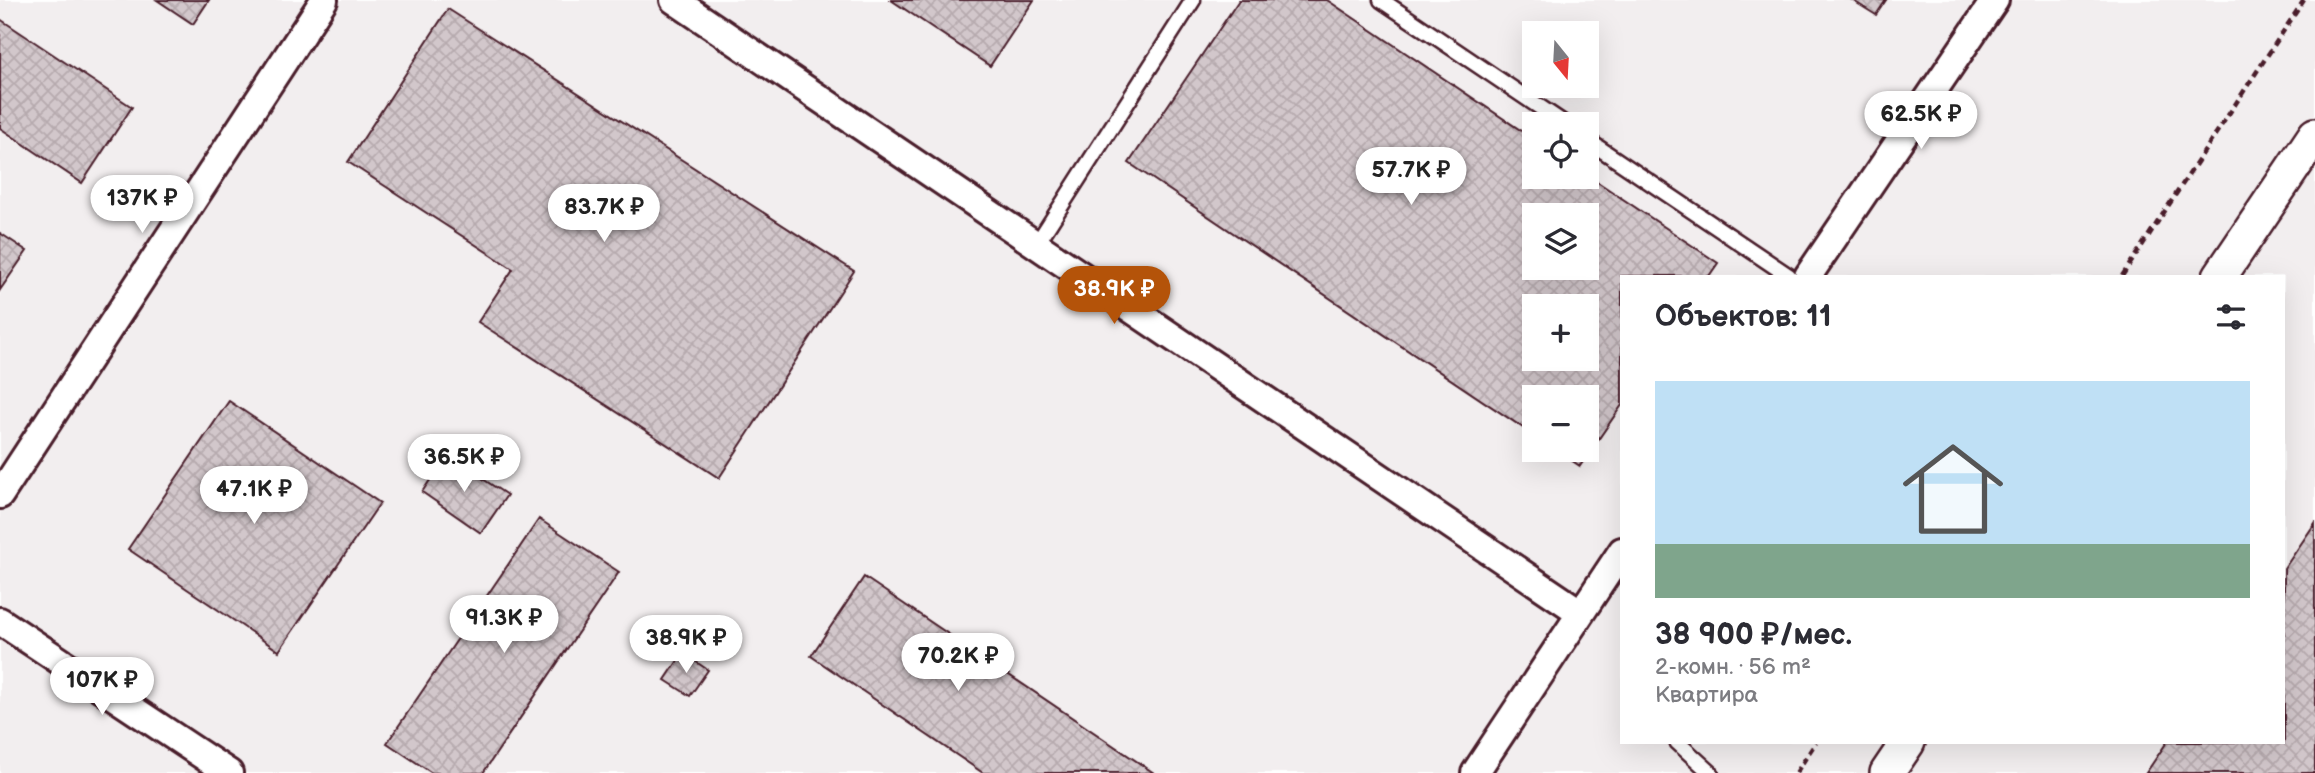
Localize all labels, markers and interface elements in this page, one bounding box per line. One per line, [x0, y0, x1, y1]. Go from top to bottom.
north arrow [1522, 21, 1600, 98]
map controls [1522, 21, 1599, 462]
pin: 62.5K ₽ [1856, 92, 1986, 151]
text: 62.5K ₽ [1880, 100, 1962, 128]
button: locate [1522, 112, 1599, 189]
pin: 57.7K ₽ [1346, 148, 1476, 207]
text: 57.7K ₽ [1372, 156, 1450, 184]
pin: 137K ₽ [85, 176, 199, 235]
text: 137K ₽ [106, 184, 178, 212]
pin: 83.7K ₽ [539, 184, 669, 244]
text: 83.7K ₽ [564, 193, 644, 221]
button: layers [1522, 203, 1599, 280]
pin: 38.9K ₽ [1049, 266, 1179, 326]
text: 38.9K ₽ [1073, 275, 1155, 303]
button: + [1522, 294, 1599, 371]
icon: filters [2212, 298, 2250, 336]
text: Объектов: 11 [1655, 299, 1832, 335]
button: − [1522, 385, 1599, 462]
icon: home [1890, 426, 2016, 552]
pin: 36.5K ₽ [399, 434, 529, 494]
text: 36.5K ₽ [424, 443, 504, 471]
pin: 47.1K ₽ [189, 466, 319, 526]
text: 47.1K ₽ [216, 475, 292, 503]
pin: 91.3K ₽ [439, 596, 569, 655]
text: 91.3K ₽ [466, 604, 542, 632]
pin: 38.9K ₽ [621, 616, 751, 675]
text: 38 900 ₽/мес. [1655, 617, 1852, 653]
text: 38.9K ₽ [645, 624, 727, 652]
pin: 70.2K ₽ [893, 634, 1023, 693]
text: 70.2K ₽ [917, 642, 999, 670]
text: 2-комн. · 56 m² [1655, 653, 1811, 681]
pin: 107K ₽ [45, 658, 159, 717]
text: 107K ₽ [66, 666, 138, 694]
text: Квартира [1655, 681, 1758, 709]

